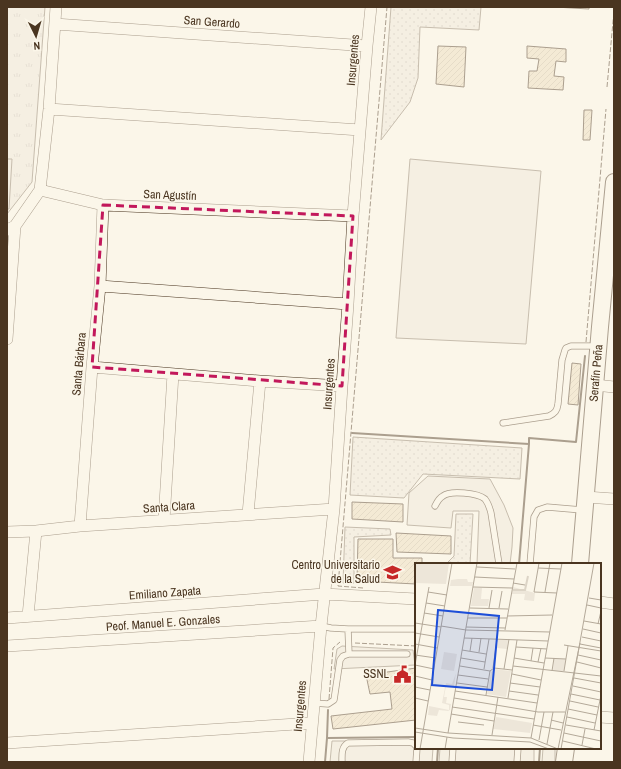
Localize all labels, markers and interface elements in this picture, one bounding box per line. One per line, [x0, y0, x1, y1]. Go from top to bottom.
street label: San Gerardo [183, 12, 241, 32]
north arrow [16, 16, 56, 56]
street label: Insurgentes [343, 34, 363, 86]
text: N [33, 39, 41, 53]
street label: San Agustín [143, 186, 197, 204]
street label: Santa Bárbara [68, 331, 90, 396]
street label: Serafín Peña [586, 343, 607, 402]
street label: Insurgentes [319, 358, 339, 410]
street label: Santa Clara [143, 497, 196, 517]
place label: Centro Universitario de la Salud [291, 557, 380, 587]
school or university icon: Centro Universitario de la Salud [383, 562, 403, 582]
inset map [415, 563, 601, 749]
street label: Emiliano Zapata [128, 582, 202, 603]
street label: Peof. Manuel E. Gonzales [105, 611, 221, 635]
public building icon: SSNL [392, 664, 412, 684]
place label: SSNL [363, 666, 390, 682]
street label: Insurgentes [290, 680, 310, 732]

